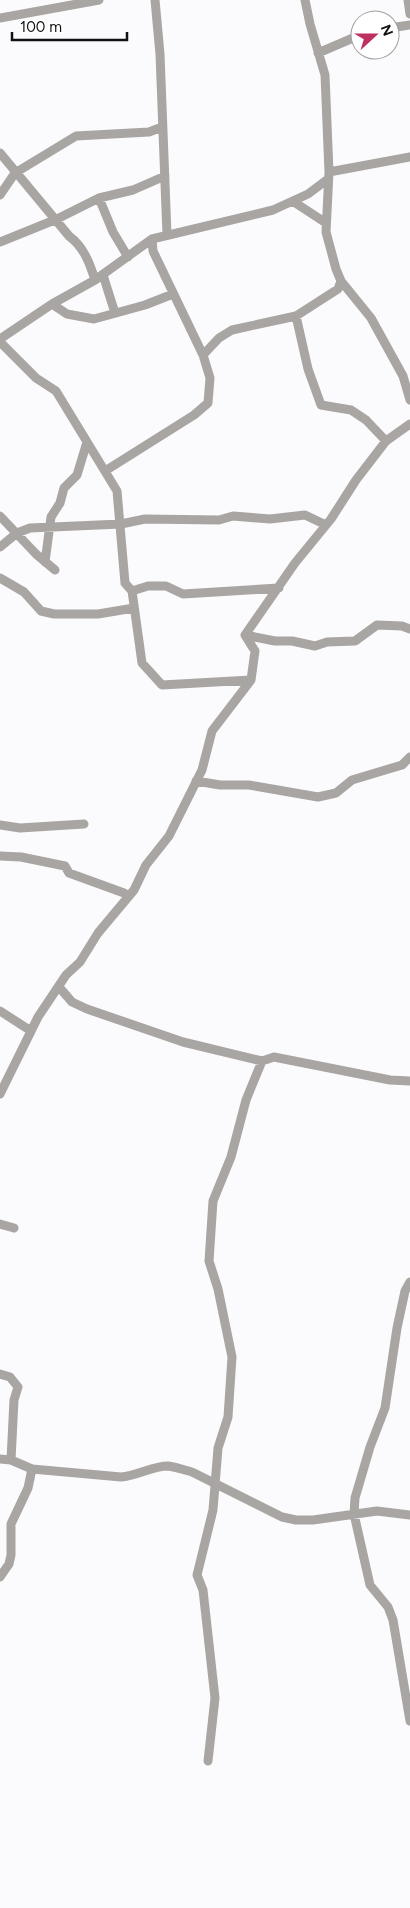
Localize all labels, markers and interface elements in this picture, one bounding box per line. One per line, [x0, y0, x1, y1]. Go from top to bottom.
scale bar [12, 10, 128, 42]
north arrow [350, 10, 400, 60]
text: 100 m [20, 18, 62, 36]
text: N [377, 22, 397, 39]

